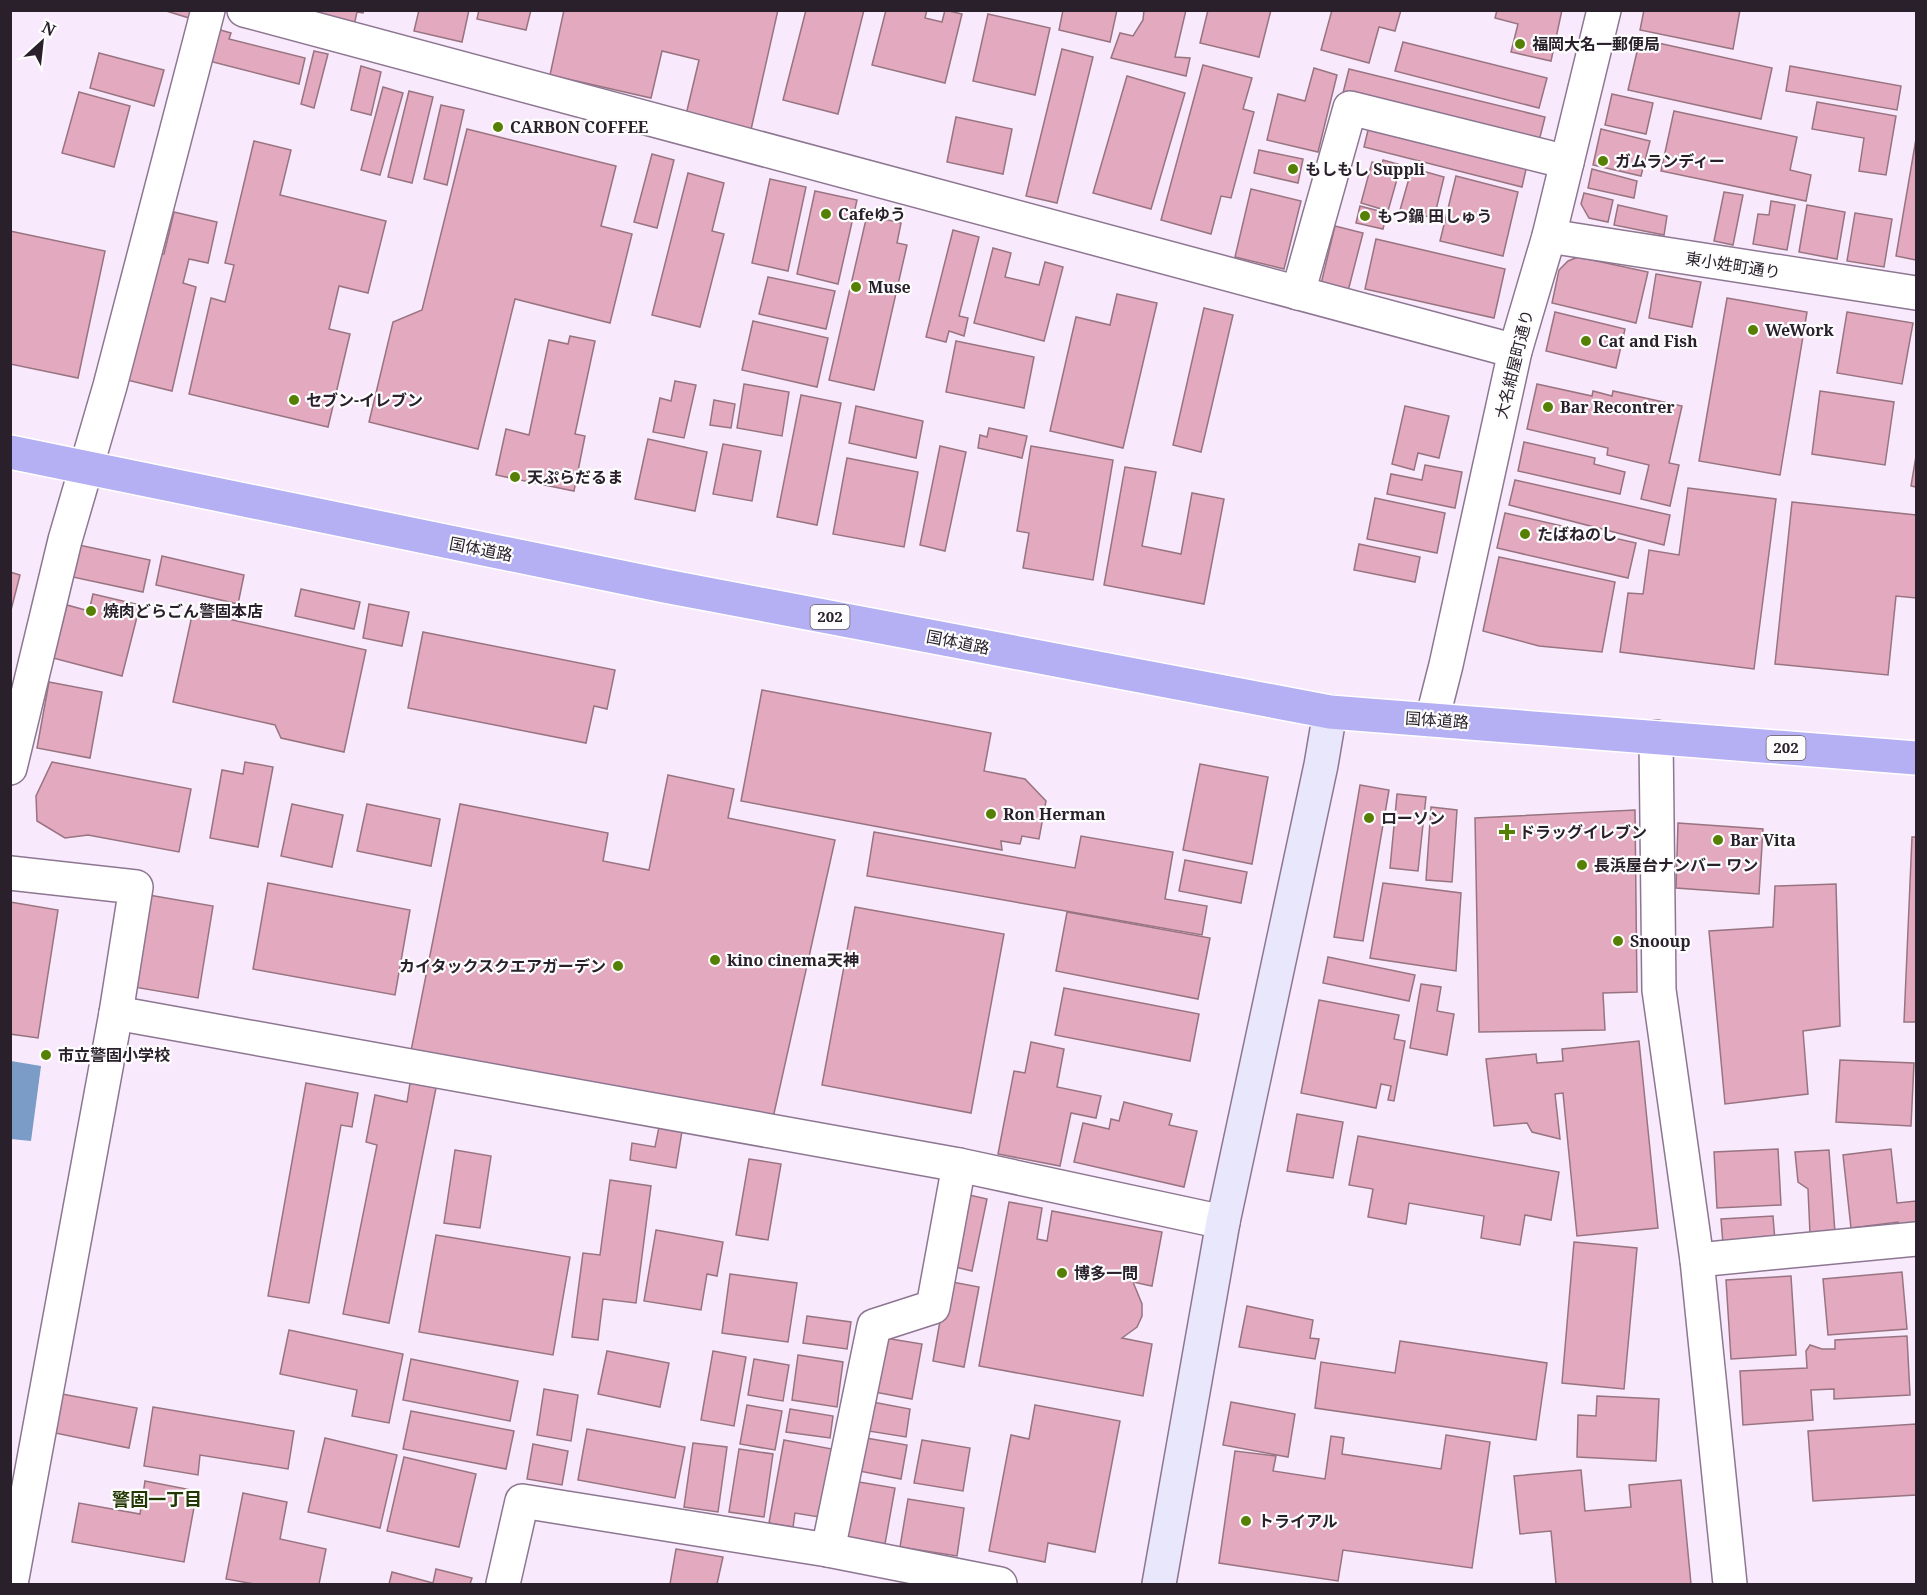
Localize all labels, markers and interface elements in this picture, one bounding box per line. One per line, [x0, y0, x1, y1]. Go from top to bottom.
north arrow [12, 12, 72, 72]
text: N [38, 16, 60, 41]
place label: 福岡大名一郵便局 [1532, 33, 1660, 55]
marker: 福岡大名一郵便局 [1513, 37, 1527, 51]
place label: CARBON COFFEE [510, 116, 648, 138]
marker: CARBON COFFEE [491, 120, 505, 134]
place label: ガムランディー [1615, 150, 1725, 172]
marker: ガムランディー [1596, 154, 1610, 168]
place label: もしもし Suppli [1305, 158, 1425, 180]
marker: もしもし Suppli [1286, 162, 1300, 176]
place label: Cafeゆう [838, 203, 906, 225]
place label: もつ鍋 田しゅう [1377, 205, 1493, 227]
marker: Cafeゆう [819, 207, 833, 221]
marker: もつ鍋 田しゅう [1358, 209, 1372, 223]
street label: 東小姓町通り [1684, 247, 1782, 283]
place label: Muse [868, 276, 911, 298]
marker: Muse [849, 280, 863, 294]
street label: 大名紺屋町通り [1490, 307, 1538, 421]
place label: WeWork [1765, 319, 1835, 341]
marker: WeWork [1746, 323, 1760, 337]
place label: Cat and Fish [1598, 330, 1698, 352]
marker: Cat and Fish [1579, 334, 1593, 348]
place label: セブン-イレブン [306, 389, 423, 411]
marker: セブン-イレブン [287, 393, 301, 407]
place label: Bar Recontrer [1560, 396, 1675, 418]
marker: Bar Recontrer [1541, 400, 1555, 414]
place label: 天ぷらだるま [527, 466, 623, 488]
marker: 天ぷらだるま [508, 470, 522, 484]
place label: たばねのし [1537, 523, 1617, 545]
marker: たばねのし [1518, 527, 1532, 541]
street label: 国体道路 [447, 532, 515, 566]
place label: 焼肉どらごん警固本店 [103, 600, 263, 622]
marker: 焼肉どらごん警固本店 [84, 604, 98, 618]
road number: 202 [810, 605, 850, 629]
street label: 国体道路 [924, 625, 992, 659]
street label: 国体道路 [1404, 707, 1470, 733]
road number: 202 [1766, 736, 1806, 760]
place label: Ron Herman [1003, 803, 1106, 825]
marker: Ron Herman [984, 807, 998, 821]
place label: ローソン [1381, 807, 1445, 829]
marker: ローソン [1362, 811, 1376, 825]
place label: ドラッグイレブン [1519, 821, 1647, 843]
marker: ドラッグイレブン [1500, 825, 1514, 839]
place label: Bar Vita [1730, 829, 1796, 851]
marker: Bar Vita [1711, 833, 1725, 847]
place label: 長浜屋台ナンバー ワン [1594, 854, 1758, 876]
marker: 長浜屋台ナンバー ワン [1575, 858, 1589, 872]
place label: Snooup [1630, 930, 1691, 952]
marker: Snooup [1611, 934, 1625, 948]
place label: kino cinema天神 [727, 949, 859, 971]
marker: kino cinema天神 [708, 953, 722, 967]
place label: カイタックスクエアガーデン [399, 955, 606, 977]
marker: カイタックスクエアガーデン [611, 959, 625, 973]
place label: 市立警固小学校 [58, 1044, 170, 1066]
marker: 市立警固小学校 [39, 1048, 53, 1062]
place label: 博多一問 [1074, 1262, 1138, 1284]
marker: 博多一問 [1055, 1266, 1069, 1280]
district label: 警固一丁目 [112, 1487, 202, 1511]
place label: トライアル [1258, 1510, 1338, 1532]
marker: トライアル [1239, 1514, 1253, 1528]

